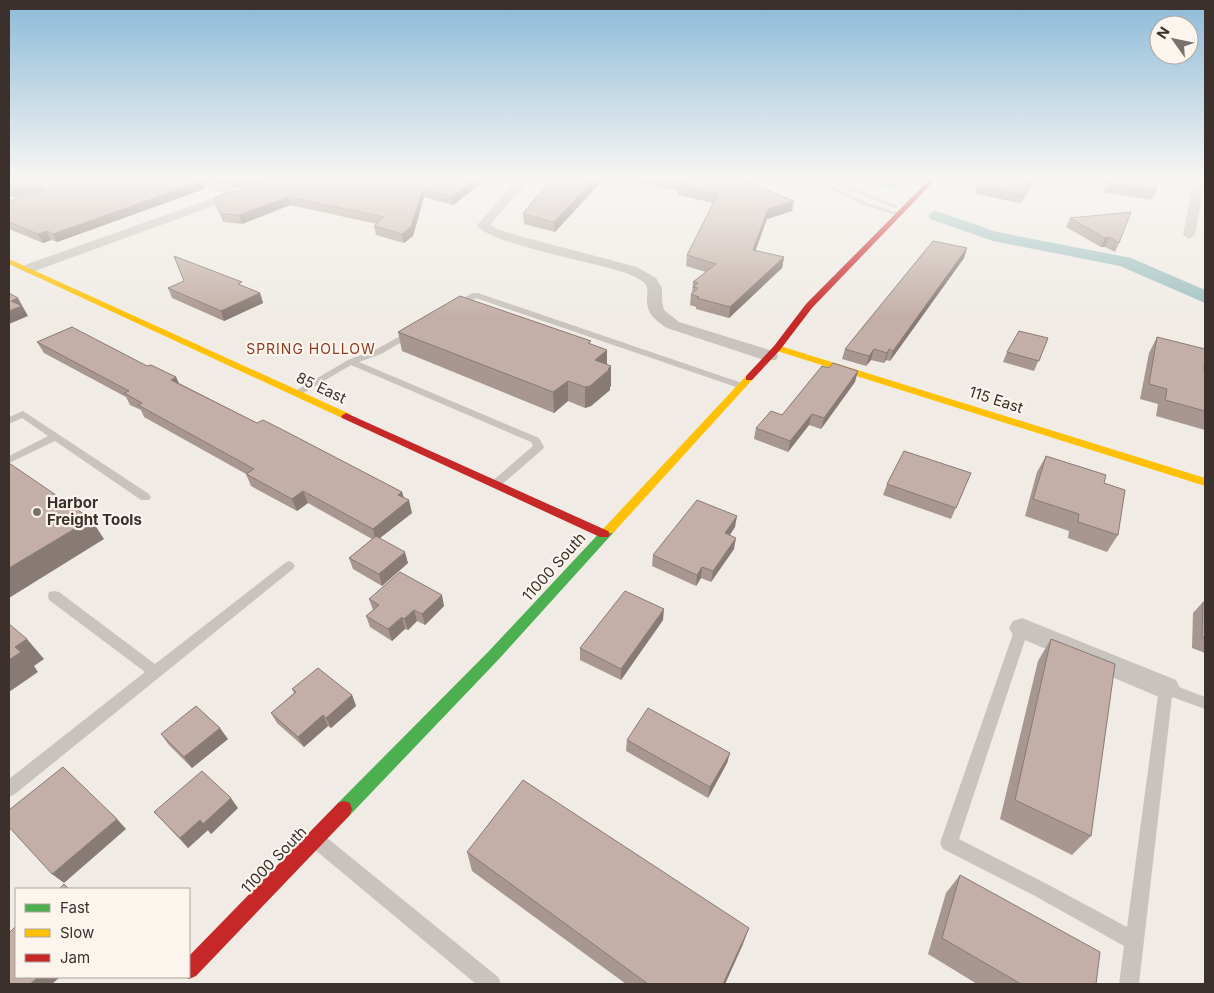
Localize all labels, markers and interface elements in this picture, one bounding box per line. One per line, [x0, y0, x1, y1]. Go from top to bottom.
north arrow [1149, 15, 1199, 65]
text: N [1153, 24, 1173, 42]
district label: SPRING HOLLOW [246, 340, 376, 357]
street label: 85 East [293, 368, 349, 407]
street label: 115 East [967, 382, 1026, 417]
place label: Harbor Freight Tools [47, 493, 142, 529]
marker: Harbor Freight Tools [31, 506, 43, 518]
street label: 11000 South [518, 528, 589, 605]
street label: 11000 South [237, 822, 310, 897]
legend [15, 888, 190, 978]
text: Fast [60, 898, 90, 917]
text: Slow [60, 923, 94, 942]
text: Jam [60, 948, 90, 967]

